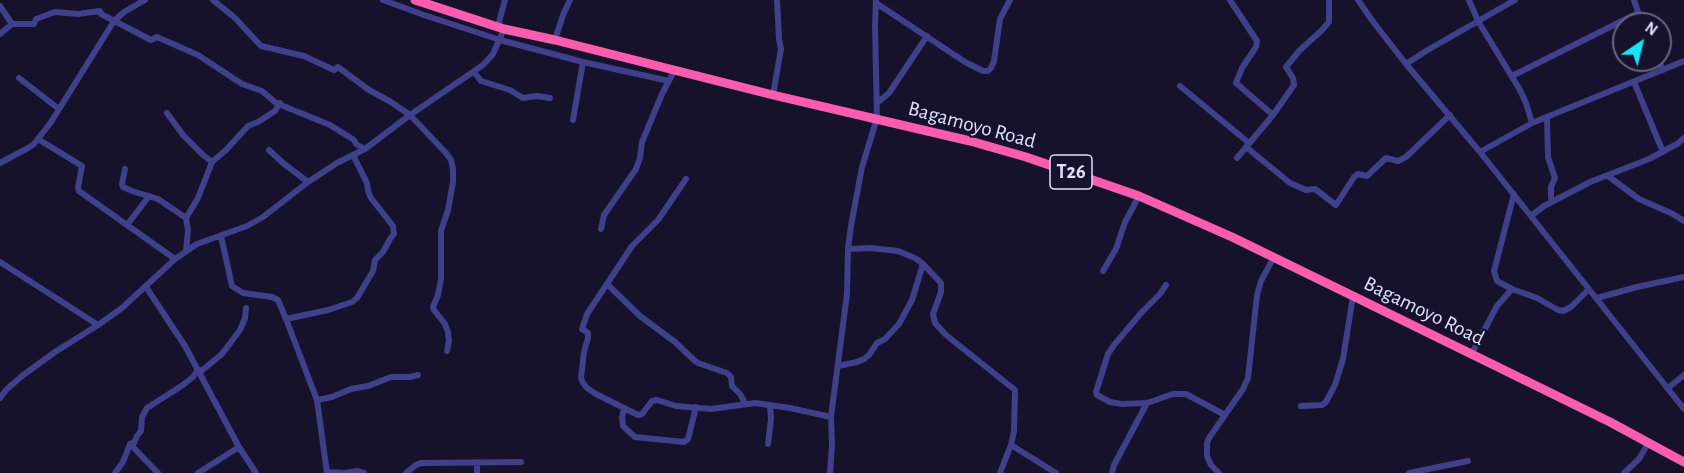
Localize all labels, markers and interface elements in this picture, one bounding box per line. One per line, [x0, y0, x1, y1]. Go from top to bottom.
north arrow [1612, 12, 1672, 72]
text: N [1642, 19, 1660, 39]
street label: Bagamoyo Road [905, 96, 1039, 154]
road number: T26 [1050, 155, 1092, 189]
street label: Bagamoyo Road [1359, 271, 1489, 351]

